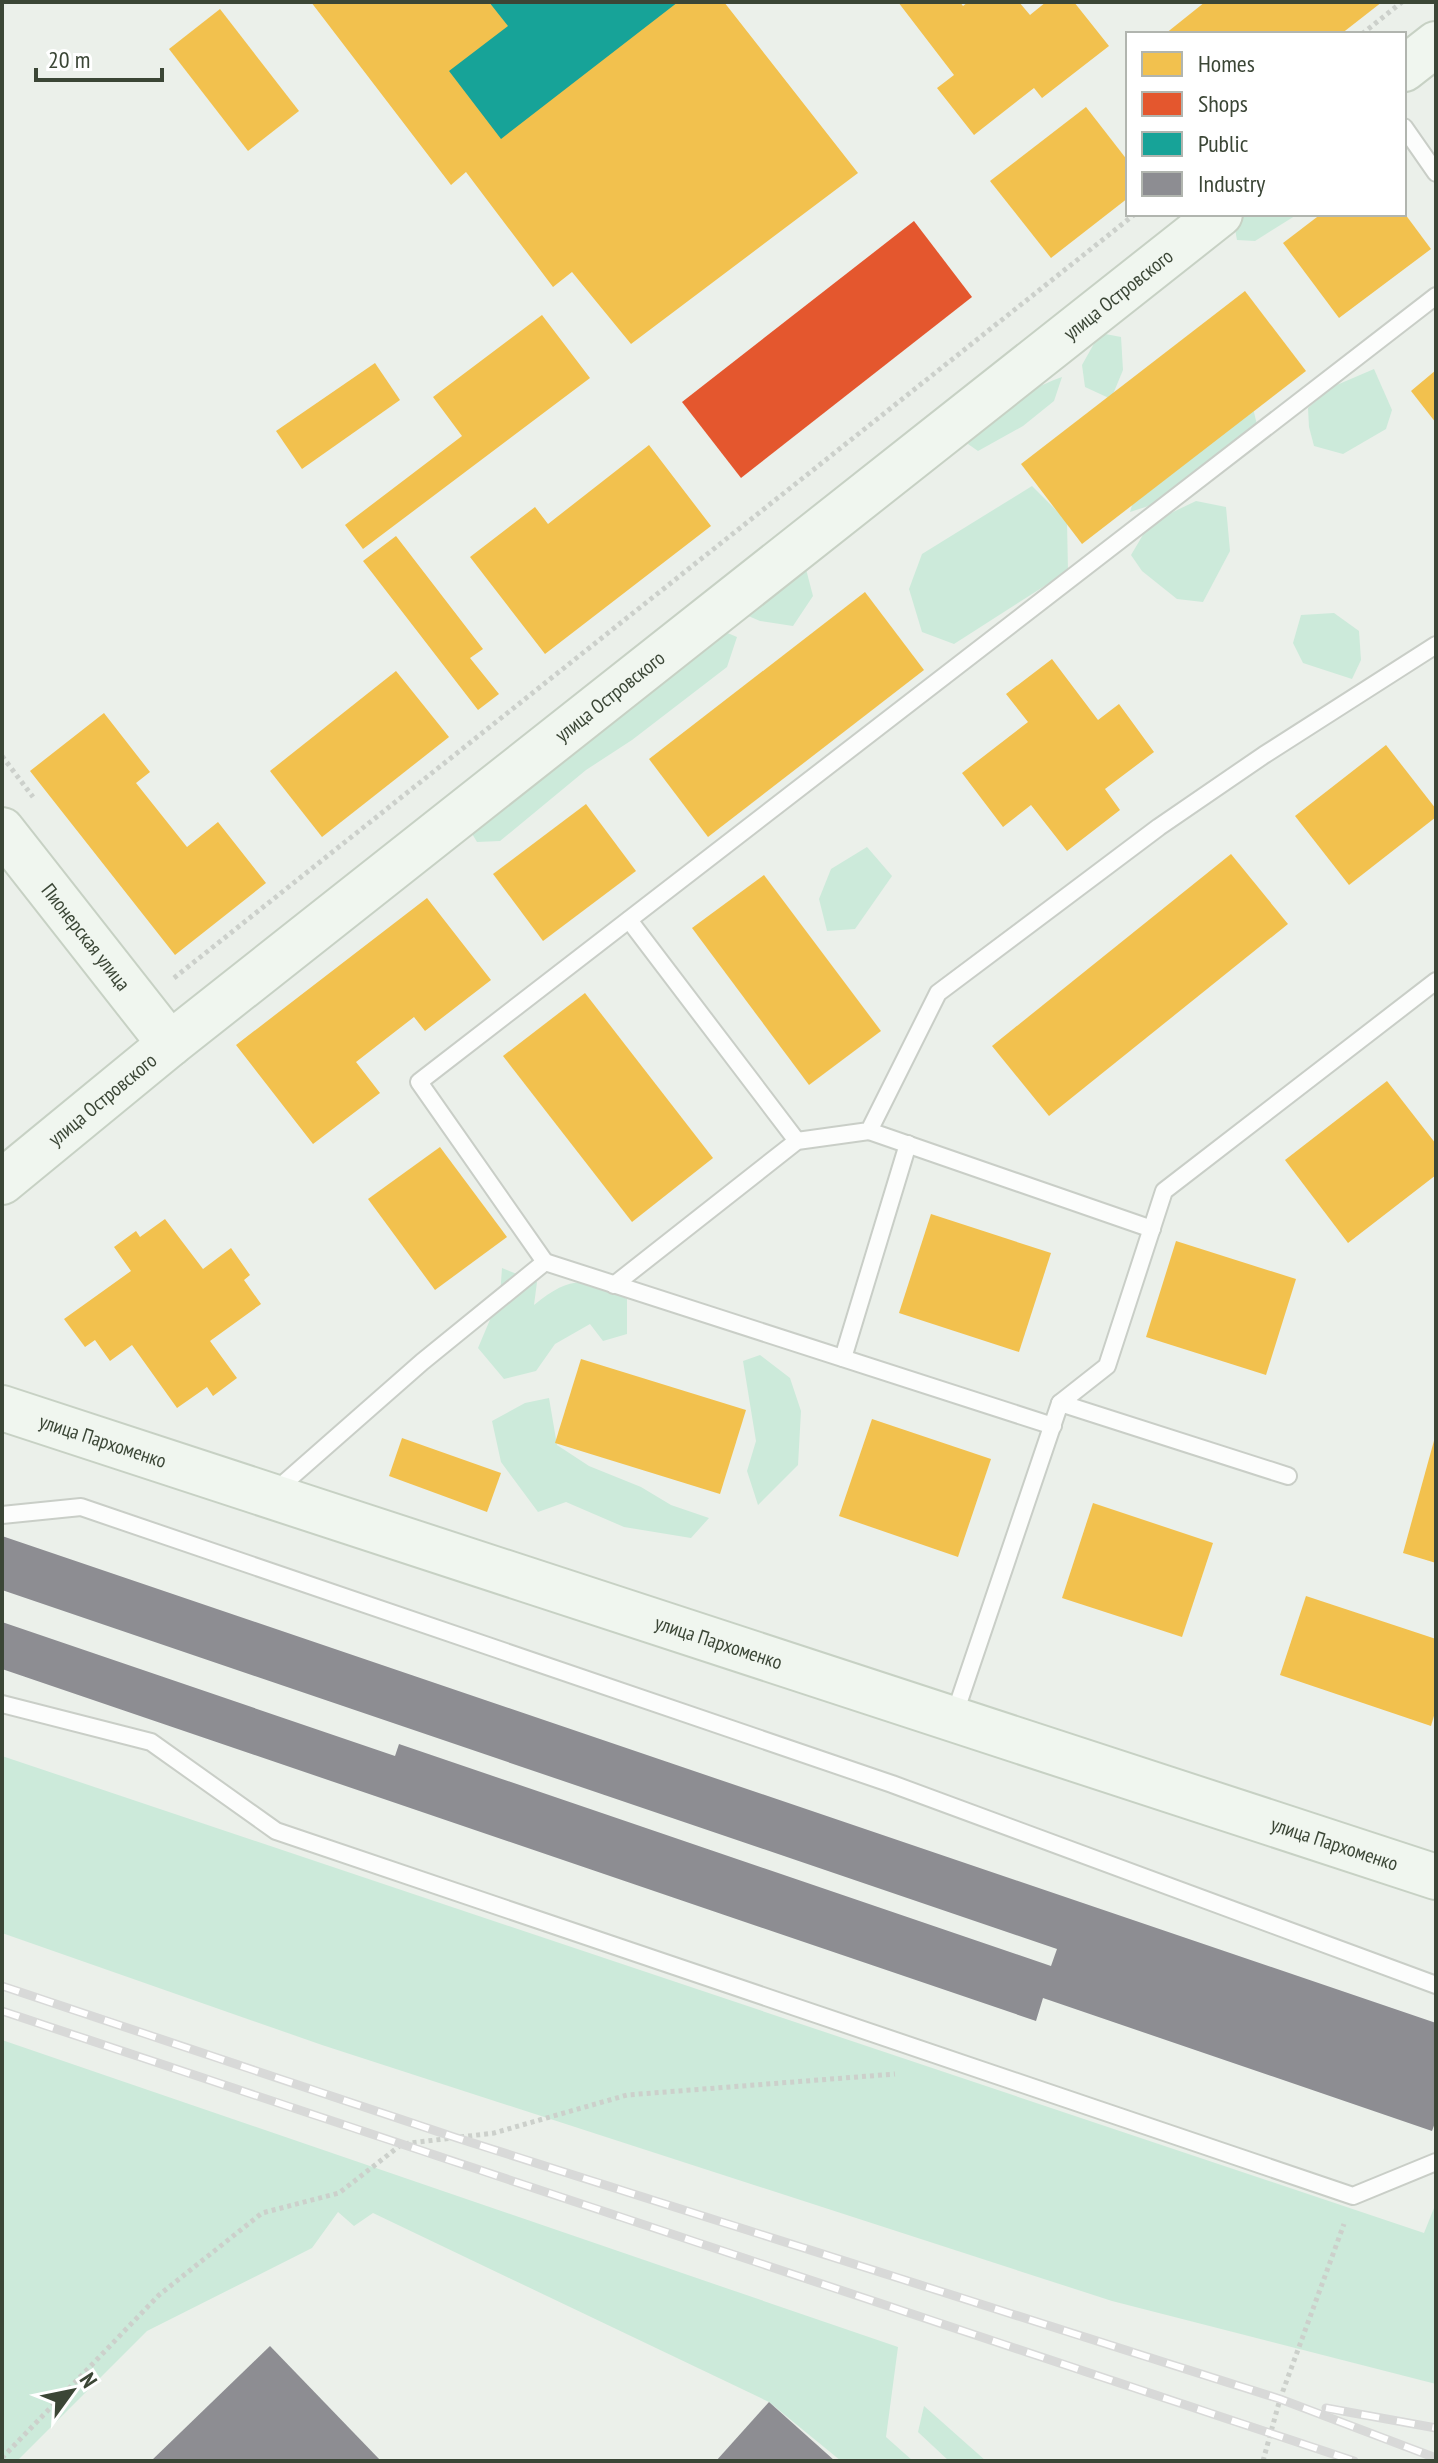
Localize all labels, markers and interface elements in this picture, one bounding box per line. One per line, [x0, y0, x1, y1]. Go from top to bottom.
scale bar [36, 32, 162, 82]
legend [1126, 32, 1406, 216]
text: 20 m [48, 44, 90, 75]
text: Homes [1198, 48, 1255, 79]
text: Shops [1198, 88, 1248, 119]
text: Public [1198, 128, 1249, 159]
text: Industry [1198, 168, 1265, 199]
street label: улица Островского [1058, 243, 1178, 346]
street label: улица Островского [550, 645, 670, 748]
street label: Пионерская улица [36, 878, 136, 996]
street label: улица Островского [43, 1047, 162, 1152]
street label: улица Пархоменко [36, 1408, 170, 1474]
street label: улица Пархоменко [652, 1609, 786, 1675]
street label: улица Пархоменко [1268, 1811, 1402, 1877]
north arrow [32, 2351, 112, 2431]
text: N [74, 2367, 104, 2393]

